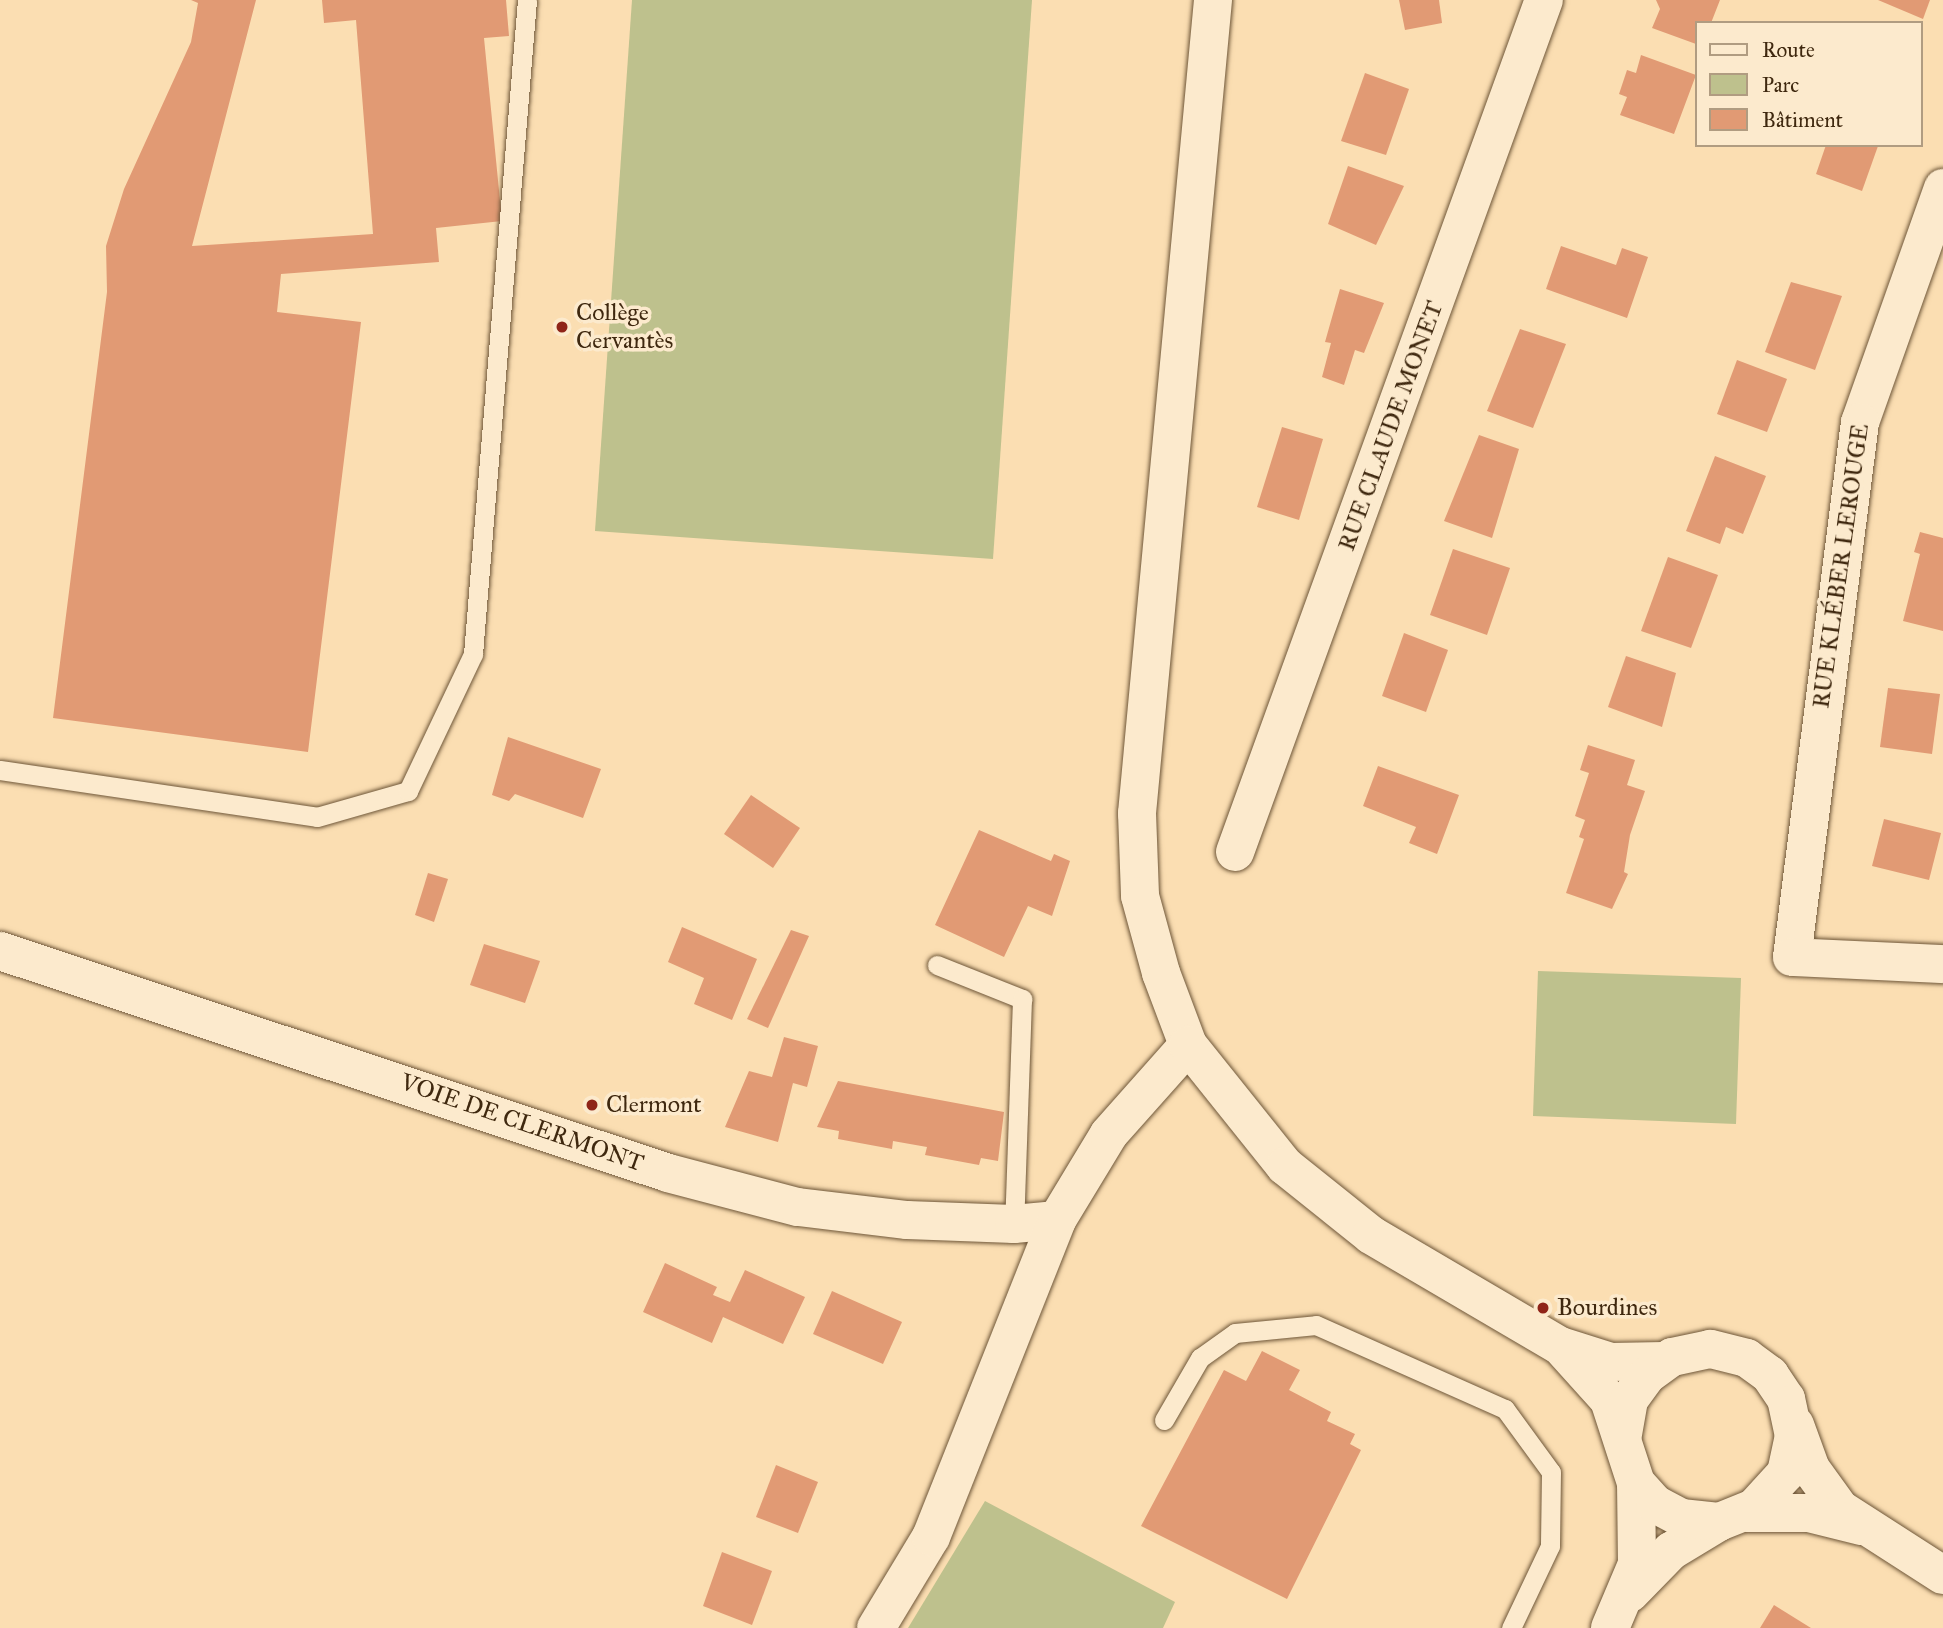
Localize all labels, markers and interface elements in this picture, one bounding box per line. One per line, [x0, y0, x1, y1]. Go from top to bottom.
legend [1694, 21, 1922, 147]
text: Route [1762, 37, 1815, 63]
text: Parc [1762, 72, 1799, 98]
text: Bâtiment [1762, 107, 1843, 133]
street label: RUE CLAUDE MONET [1332, 297, 1450, 555]
place label: Collège Cervantès [576, 299, 673, 355]
marker: Collège Cervantès [554, 319, 570, 335]
street label: RUE KLÉBER LEROUGE [1807, 422, 1875, 710]
street label: VOIE DE CLERMONT [397, 1068, 647, 1178]
place label: Clermont [606, 1091, 701, 1119]
marker: Clermont [584, 1097, 600, 1113]
place label: Bourdines [1557, 1294, 1657, 1322]
marker: Bourdines [1535, 1300, 1551, 1316]

